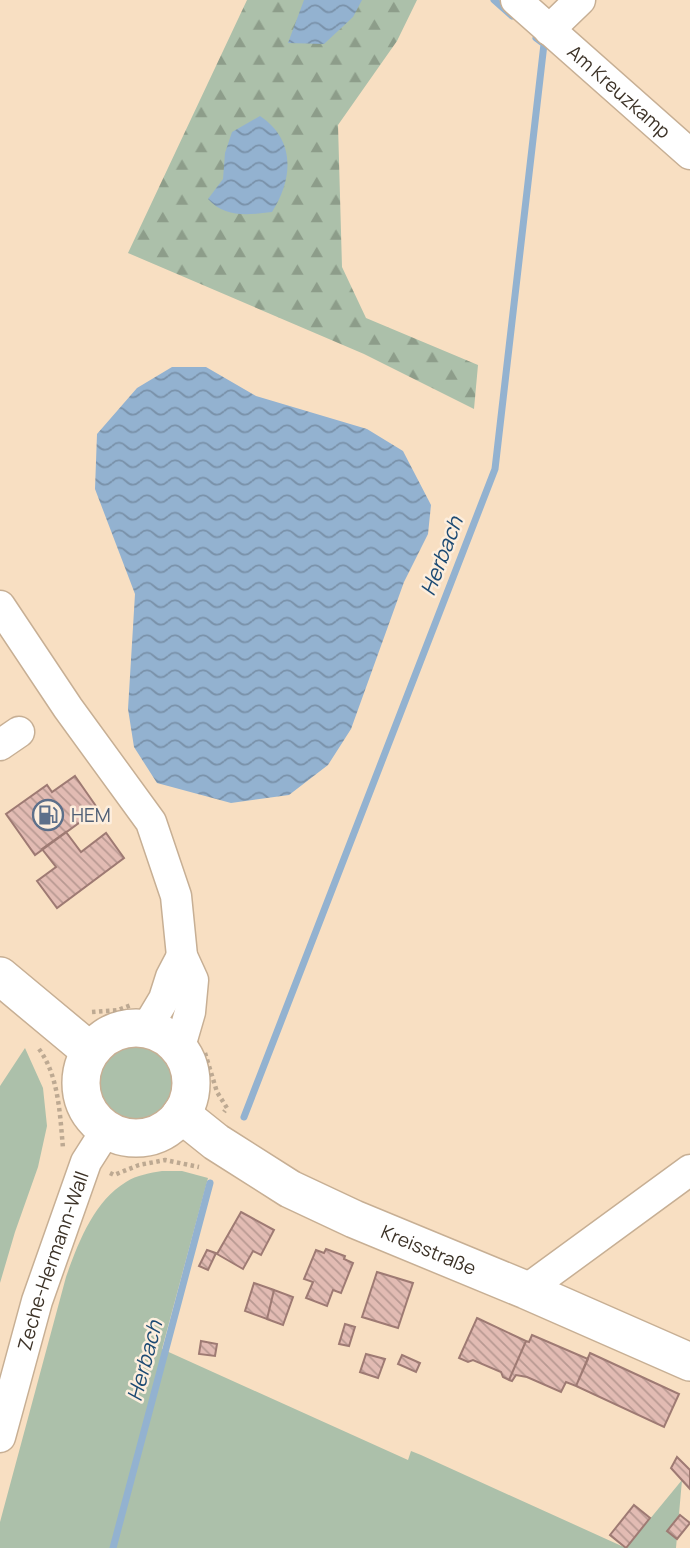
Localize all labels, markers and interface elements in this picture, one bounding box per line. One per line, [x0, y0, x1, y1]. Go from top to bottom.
street label: Am Kreuzkamp [562, 39, 677, 144]
water label: Herbach [413, 511, 469, 599]
fuel station icon: HEM [31, 798, 65, 832]
place label: HEM [71, 802, 111, 828]
street label: Zeche-Hermann-Wall [11, 1168, 95, 1353]
street label: Kreisstraße [377, 1219, 480, 1281]
water label: Herbach [120, 1316, 169, 1404]

